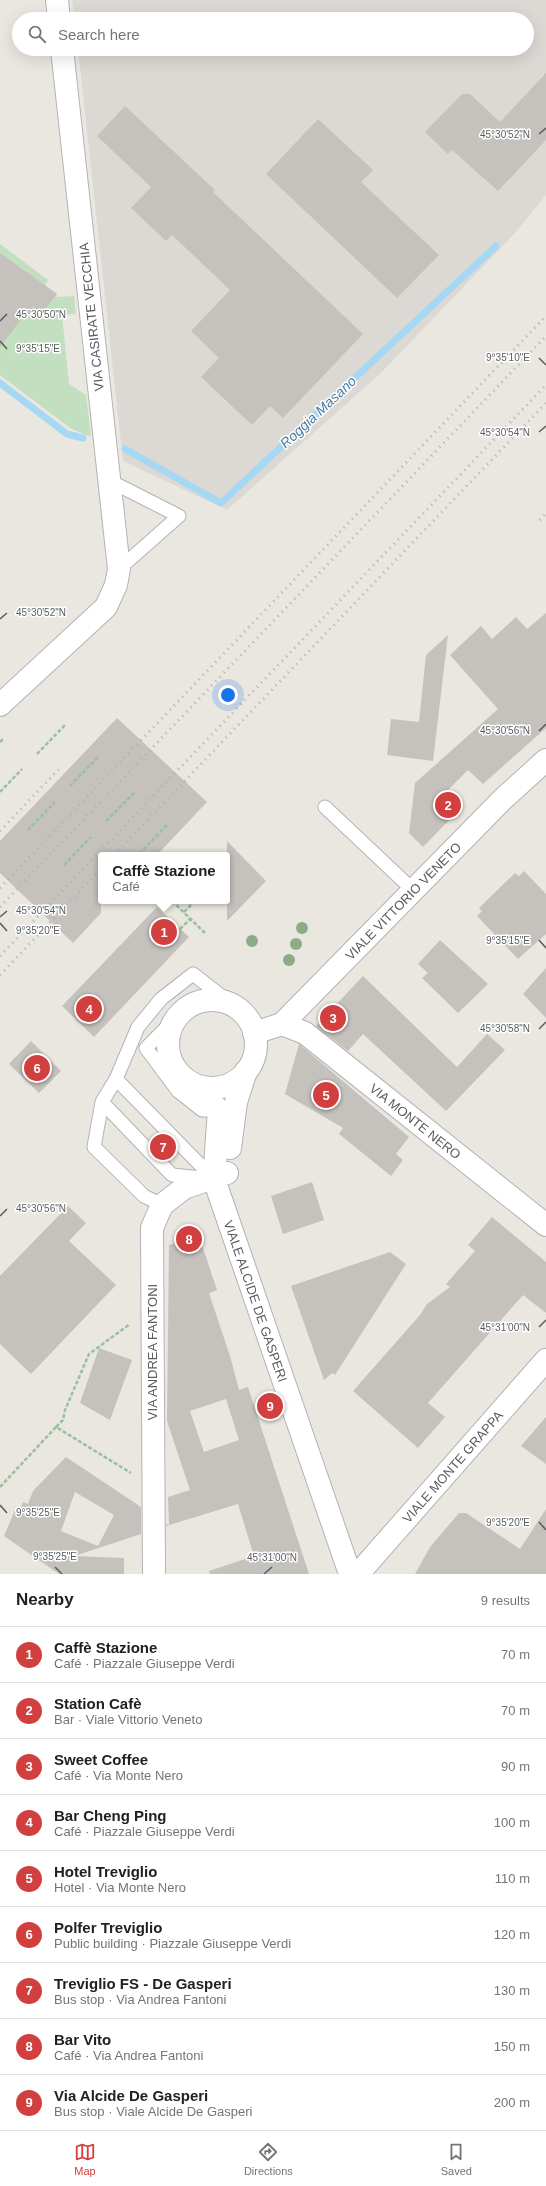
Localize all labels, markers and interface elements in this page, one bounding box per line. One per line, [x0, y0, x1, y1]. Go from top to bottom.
search box [12, 12, 534, 56]
icon: search [26, 23, 48, 45]
text: Search here [58, 26, 140, 43]
text: 45°30'52"N [480, 129, 530, 140]
street label: VIA CASIRATE VECCHIA [76, 242, 107, 392]
text: 45°30'50"N [16, 309, 66, 320]
text: 9°35'15"E [16, 343, 60, 354]
text: 9°35'10"E [486, 352, 530, 363]
water label: Roggia Masano [277, 373, 359, 451]
text: 45°30'54"N [480, 427, 530, 438]
text: 45°30'52"N [16, 607, 66, 618]
your location [218, 685, 238, 705]
text: 45°30'56"N [480, 725, 530, 736]
pin: 2 [435, 790, 461, 820]
street label: VIALE VITTORIO VENETO [342, 839, 464, 963]
popup [98, 852, 230, 904]
text: Caffè Stazione [112, 862, 216, 879]
text: Café [112, 879, 140, 894]
text: 45°30'54"N [16, 905, 66, 916]
pin: 1 [151, 917, 177, 947]
text: 9°35'20"E [16, 925, 60, 936]
text: 9°35'15"E [486, 935, 530, 946]
pin: 4 [76, 994, 102, 1024]
pin: 3 [320, 1003, 346, 1033]
text: 45°30'58"N [480, 1023, 530, 1034]
pin: 6 [24, 1053, 50, 1083]
pin: 5 [313, 1080, 339, 1110]
street label: VIA MONTE NERO [367, 1081, 464, 1162]
pin: 7 [150, 1132, 176, 1162]
text: 45°30'56"N [16, 1203, 66, 1214]
street label: VIALE ALCIDE DE GASPERI [221, 1218, 290, 1384]
pin: 8 [176, 1224, 202, 1254]
street label: VIA ANDREA FANTONI [145, 1284, 160, 1420]
text: 45°31'00"N [480, 1322, 530, 1333]
pin: 9 [257, 1391, 283, 1421]
street label: VIALE MONTE GRAPPA [399, 1407, 506, 1526]
text: 9°35'25"E [16, 1507, 60, 1518]
text: 9°35'20"E [486, 1517, 530, 1528]
text: 9°35'25"E [33, 1551, 77, 1562]
text: 45°31'00"N [247, 1552, 297, 1563]
text: Nearby [16, 1590, 74, 1609]
text: 9 results [481, 1593, 530, 1608]
text: Caffè Stazione [54, 1639, 157, 1656]
text: 1 [25, 1647, 33, 1662]
text: 70 m [501, 1647, 530, 1662]
text: Café · Piazzale Giuseppe Verdi [54, 1656, 235, 1671]
text: Station Cafè [54, 1695, 142, 1712]
text: 2 [25, 1703, 33, 1718]
text: 70 m [501, 1703, 530, 1718]
text: Bar · Viale Vittorio Veneto [54, 1712, 202, 1727]
text: Sweet Coffee [54, 1751, 148, 1768]
text: 3 [25, 1759, 33, 1774]
text: 90 m [501, 1759, 530, 1774]
text: Café · Via Monte Nero [54, 1768, 183, 1783]
text: Bar Cheng Ping [54, 1807, 167, 1824]
text: 4 [25, 1815, 33, 1830]
text: 100 m [494, 1815, 530, 1830]
text: Café · Piazzale Giuseppe Verdi [54, 1824, 235, 1839]
text: Hotel Treviglio [54, 1863, 157, 1880]
text: 5 [25, 1871, 33, 1886]
text: 110 m [495, 1871, 530, 1886]
text: Hotel · Via Monte Nero [54, 1880, 186, 1895]
text: Polfer Treviglio [54, 1919, 162, 1936]
text: 6 [25, 1927, 33, 1942]
text: 120 m [494, 1927, 530, 1942]
text: Public building · Piazzale Giuseppe Verdi [54, 1936, 291, 1951]
text: Treviglio FS - De Gasperi [54, 1975, 232, 1992]
text: 7 [25, 1983, 33, 1998]
text: 130 m [494, 1983, 530, 1998]
text: Bus stop · Via Andrea Fantoni [54, 1992, 226, 2007]
text: Bar Vito [54, 2031, 111, 2048]
text: 8 [25, 2039, 33, 2054]
text: 150 m [494, 2039, 530, 2054]
text: Café · Via Andrea Fantoni [54, 2048, 203, 2063]
text: Via Alcide De Gasperi [54, 2087, 208, 2104]
text: 9 [25, 2095, 33, 2110]
text: 200 m [494, 2095, 530, 2110]
text: Bus stop · Viale Alcide De Gasperi [54, 2104, 252, 2119]
tab: Map [74, 2141, 96, 2177]
tab: Directions [244, 2141, 293, 2177]
tab: Saved [441, 2141, 472, 2177]

